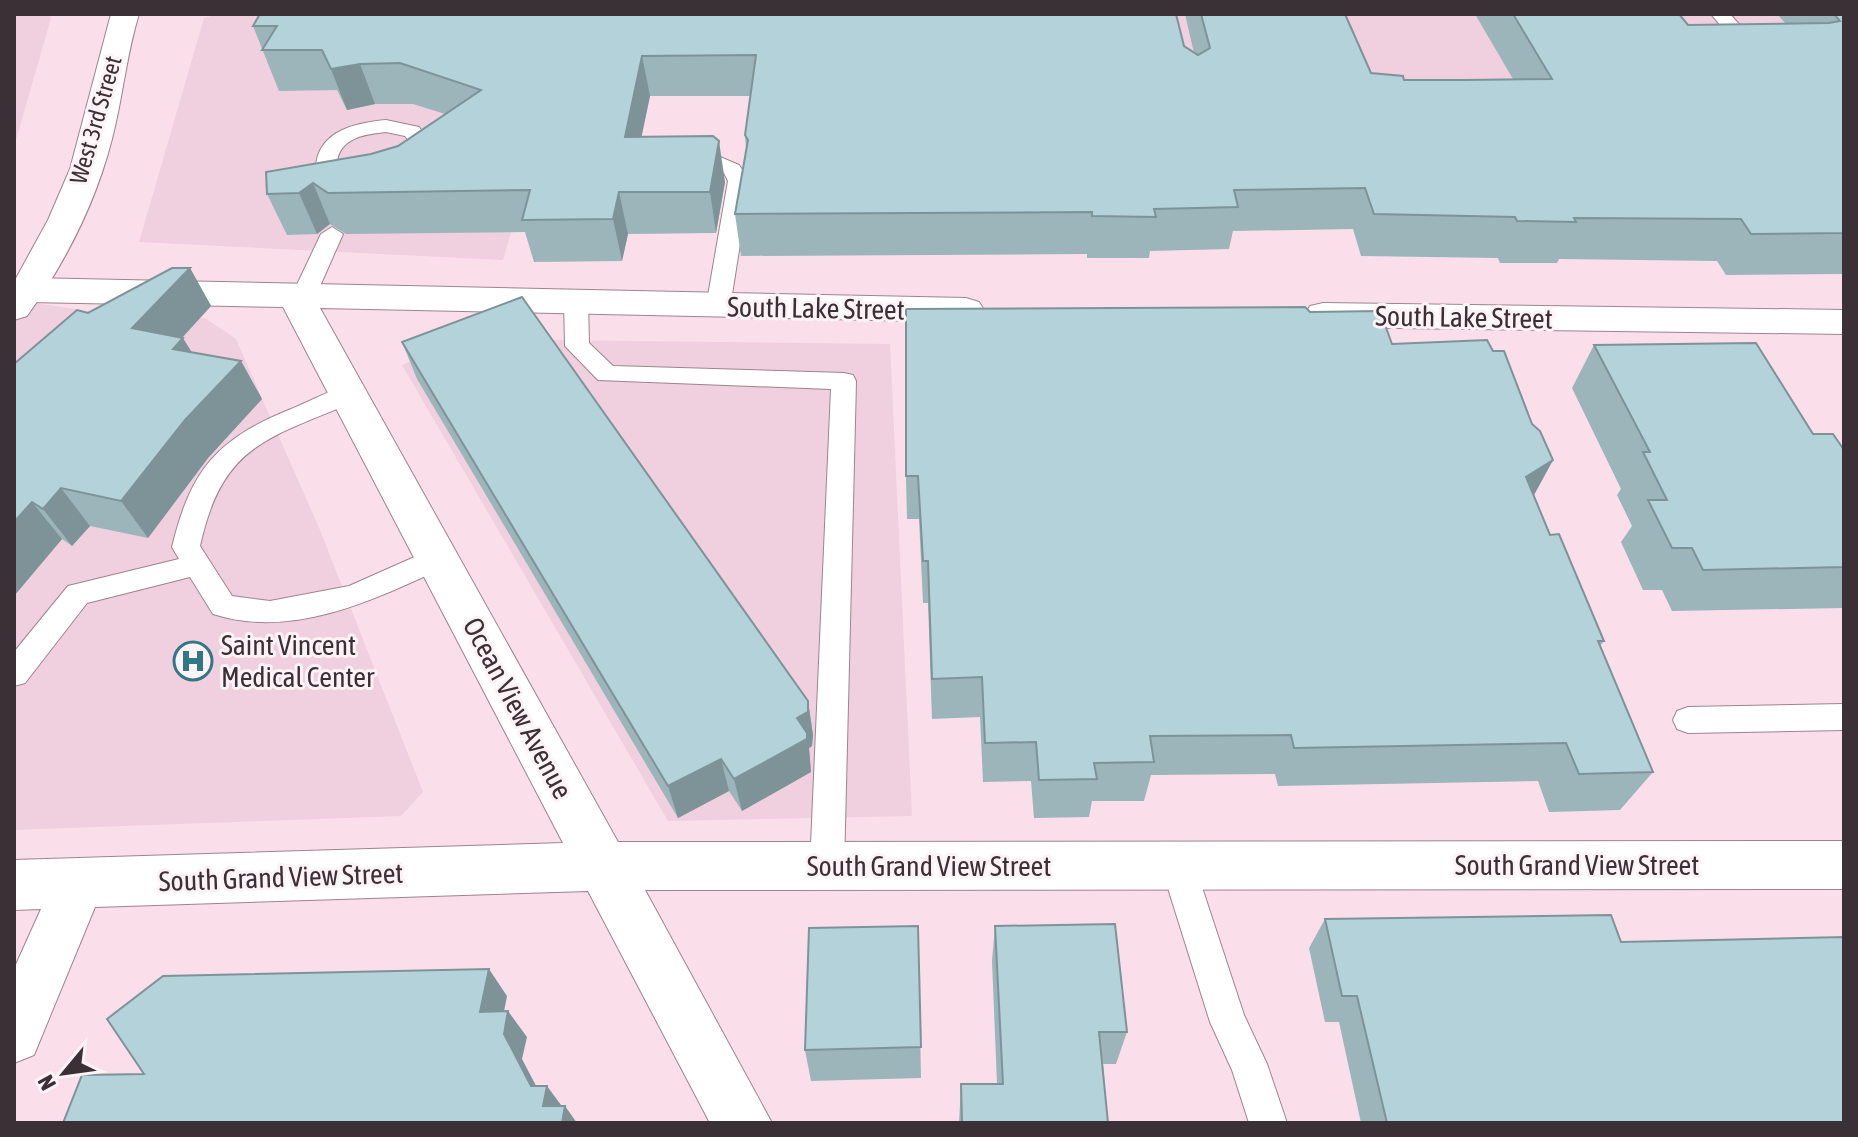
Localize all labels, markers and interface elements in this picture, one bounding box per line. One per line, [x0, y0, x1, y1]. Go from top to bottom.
street label: West 3rd Street [64, 53, 127, 187]
street label: South Lake Street [727, 290, 905, 326]
street label: South Lake Street [1375, 299, 1553, 335]
street label: Ocean View Avenue [457, 612, 579, 804]
place label: Saint Vincent Medical Center [221, 629, 375, 693]
hospital icon: Saint Vincent Medical Center [172, 640, 214, 682]
street label: South Grand View Street [1455, 849, 1699, 881]
street label: South Grand View Street [807, 850, 1051, 882]
street label: South Grand View Street [158, 857, 404, 897]
north arrow [24, 1033, 104, 1113]
text: N [32, 1071, 61, 1095]

